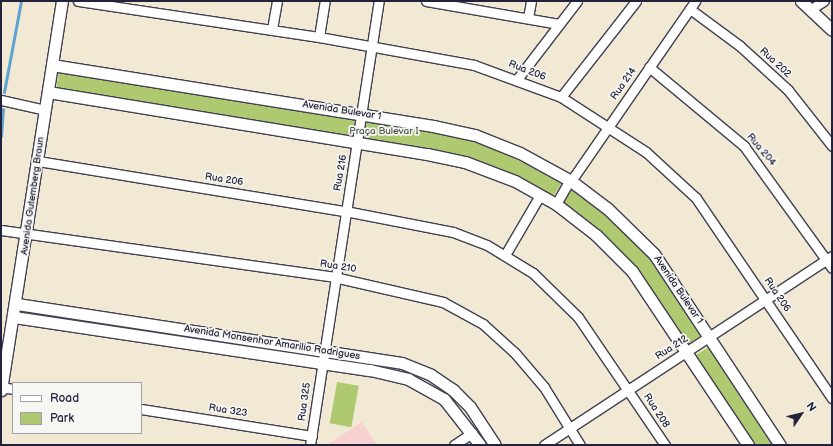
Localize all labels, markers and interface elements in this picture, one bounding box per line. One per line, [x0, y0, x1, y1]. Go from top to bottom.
street label: Rua 202 [757, 45, 793, 81]
street label: Rua 206 [507, 58, 547, 84]
street label: Rua 214 [609, 66, 639, 102]
street label: Avenida Bulevar 1 [302, 99, 382, 123]
park label: Praça Bulevar I [349, 126, 419, 138]
street label: Rua 204 [744, 131, 778, 169]
street label: Avenida Gutemberg Braun [19, 136, 47, 256]
street label: Rua 216 [332, 154, 350, 192]
street label: Rua 206 [204, 171, 244, 189]
street label: Avenida Bulevar 1 [651, 254, 705, 326]
street label: Rua 210 [319, 258, 357, 276]
street label: Rua 206 [761, 276, 793, 314]
street label: Avenida Monsenhor Amarilio Rodrigues [183, 323, 361, 363]
street label: Rua 212 [653, 333, 691, 363]
legend [12, 382, 142, 434]
street label: Rua 325 [296, 382, 314, 422]
text: Road [50, 391, 79, 406]
street label: Rua 208 [640, 392, 672, 430]
north arrow [781, 394, 821, 434]
text: N [804, 400, 819, 414]
street label: Rua 323 [208, 402, 248, 420]
text: Park [50, 411, 74, 426]

